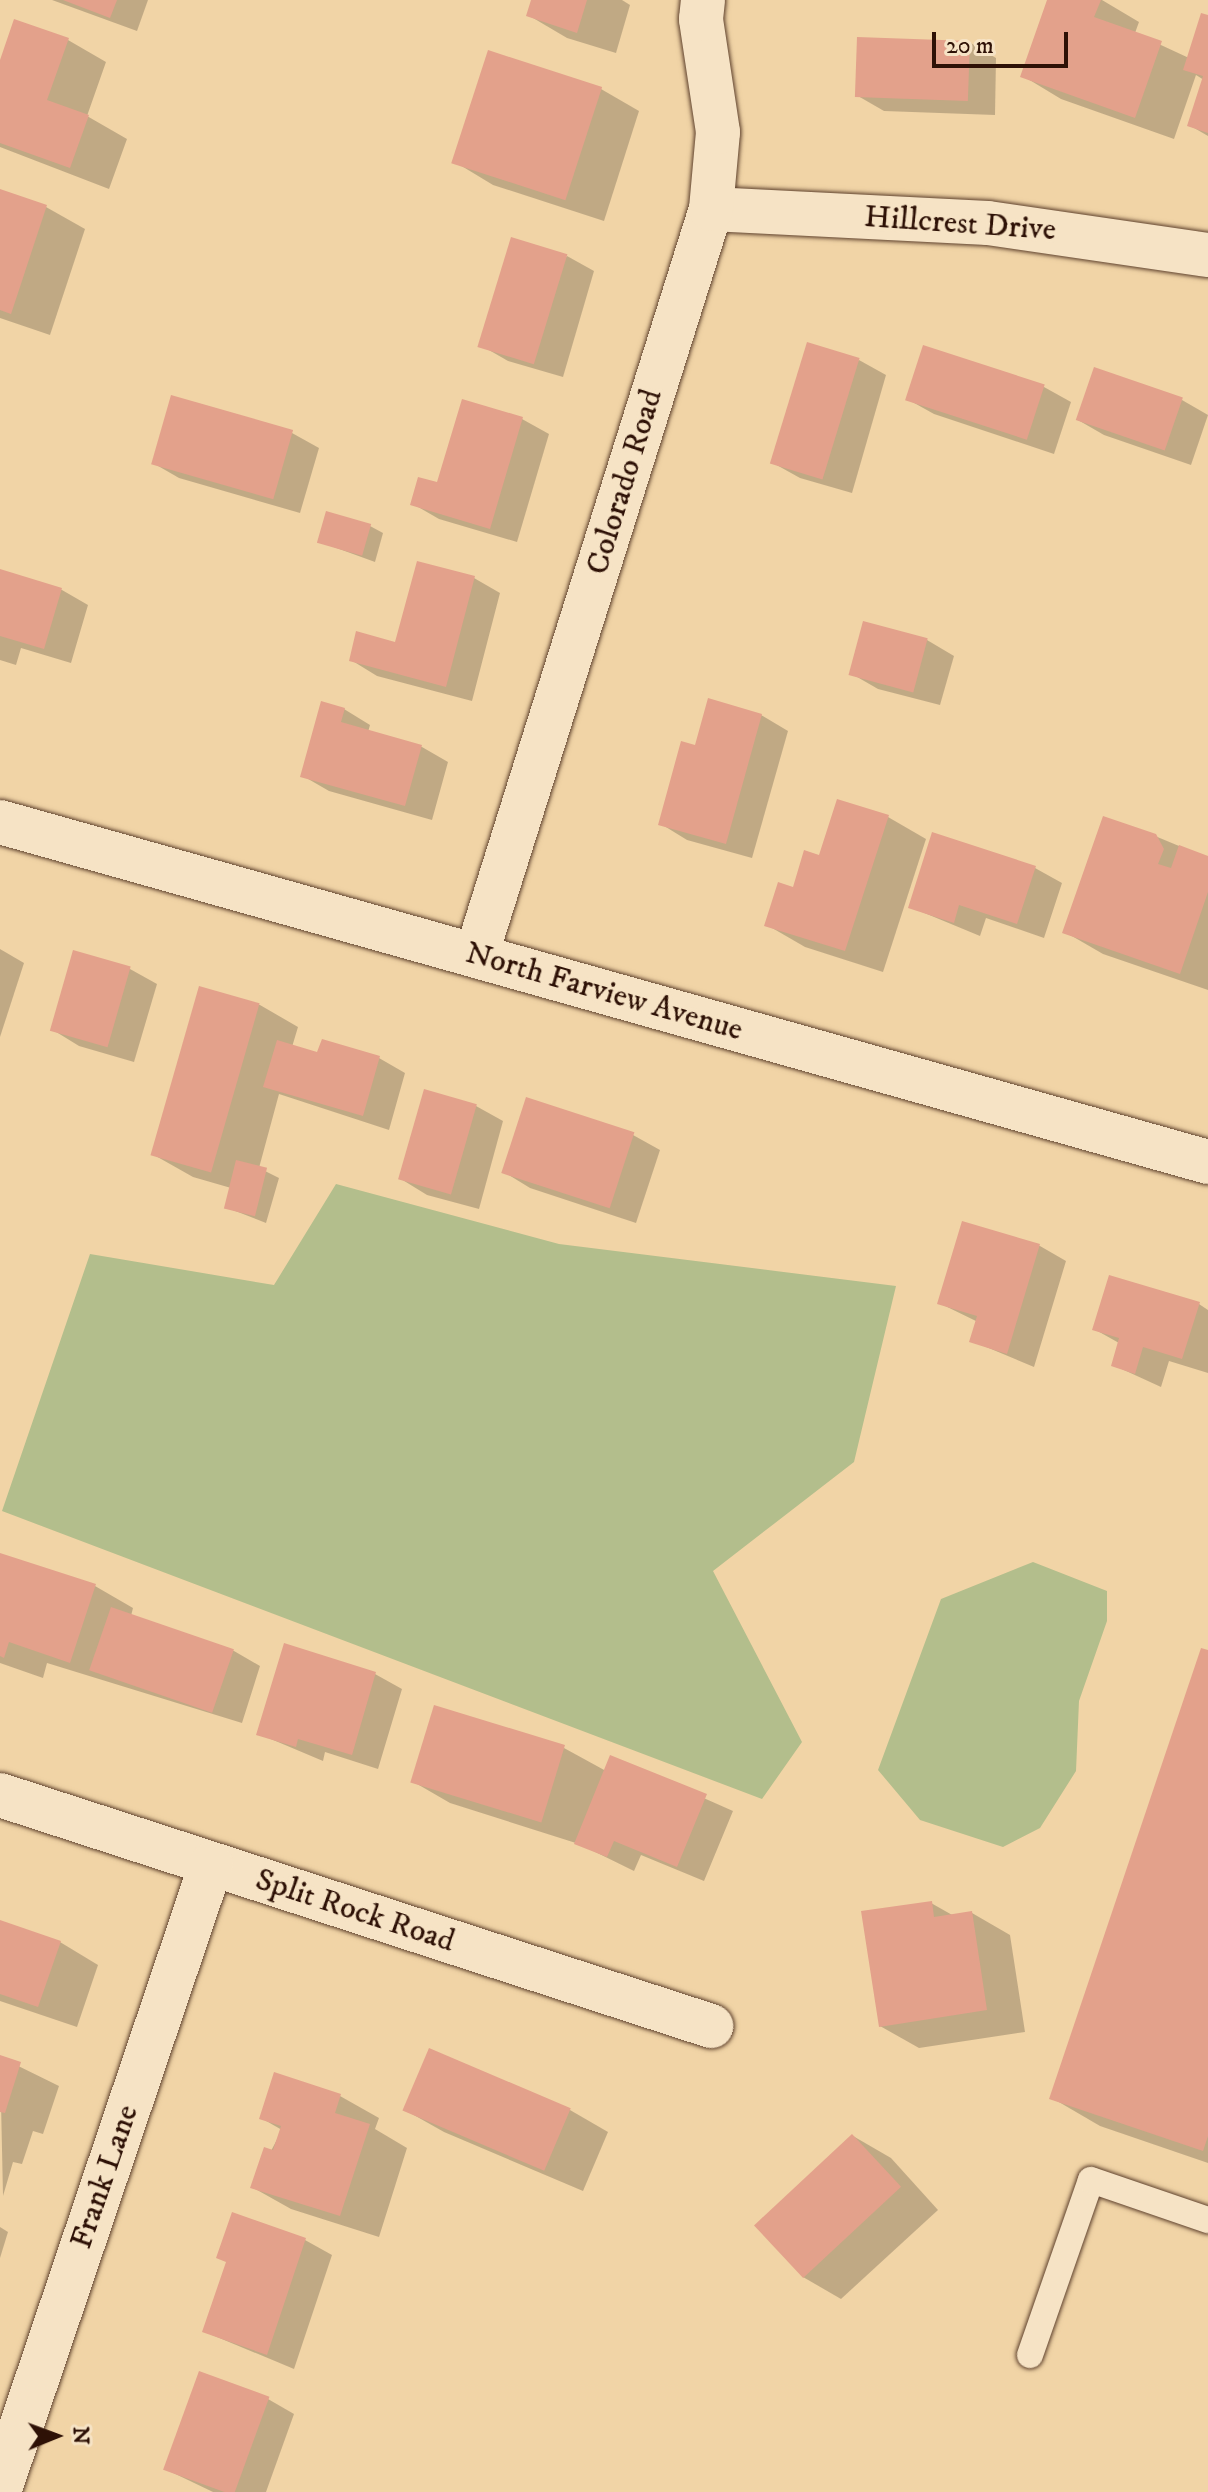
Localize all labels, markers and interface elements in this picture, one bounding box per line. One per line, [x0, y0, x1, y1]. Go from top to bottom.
scale bar [936, 16, 1072, 66]
text: 20 m [946, 31, 994, 61]
street label: Hillcrest Drive [863, 198, 1057, 250]
street label: Colorado Road [579, 385, 671, 579]
street label: North Farview Avenue [461, 934, 747, 1050]
street label: Split Rock Road [251, 1861, 459, 1961]
street label: Frank Lane [63, 2100, 147, 2254]
north arrow [16, 2396, 96, 2476]
text: N [67, 2426, 94, 2445]

